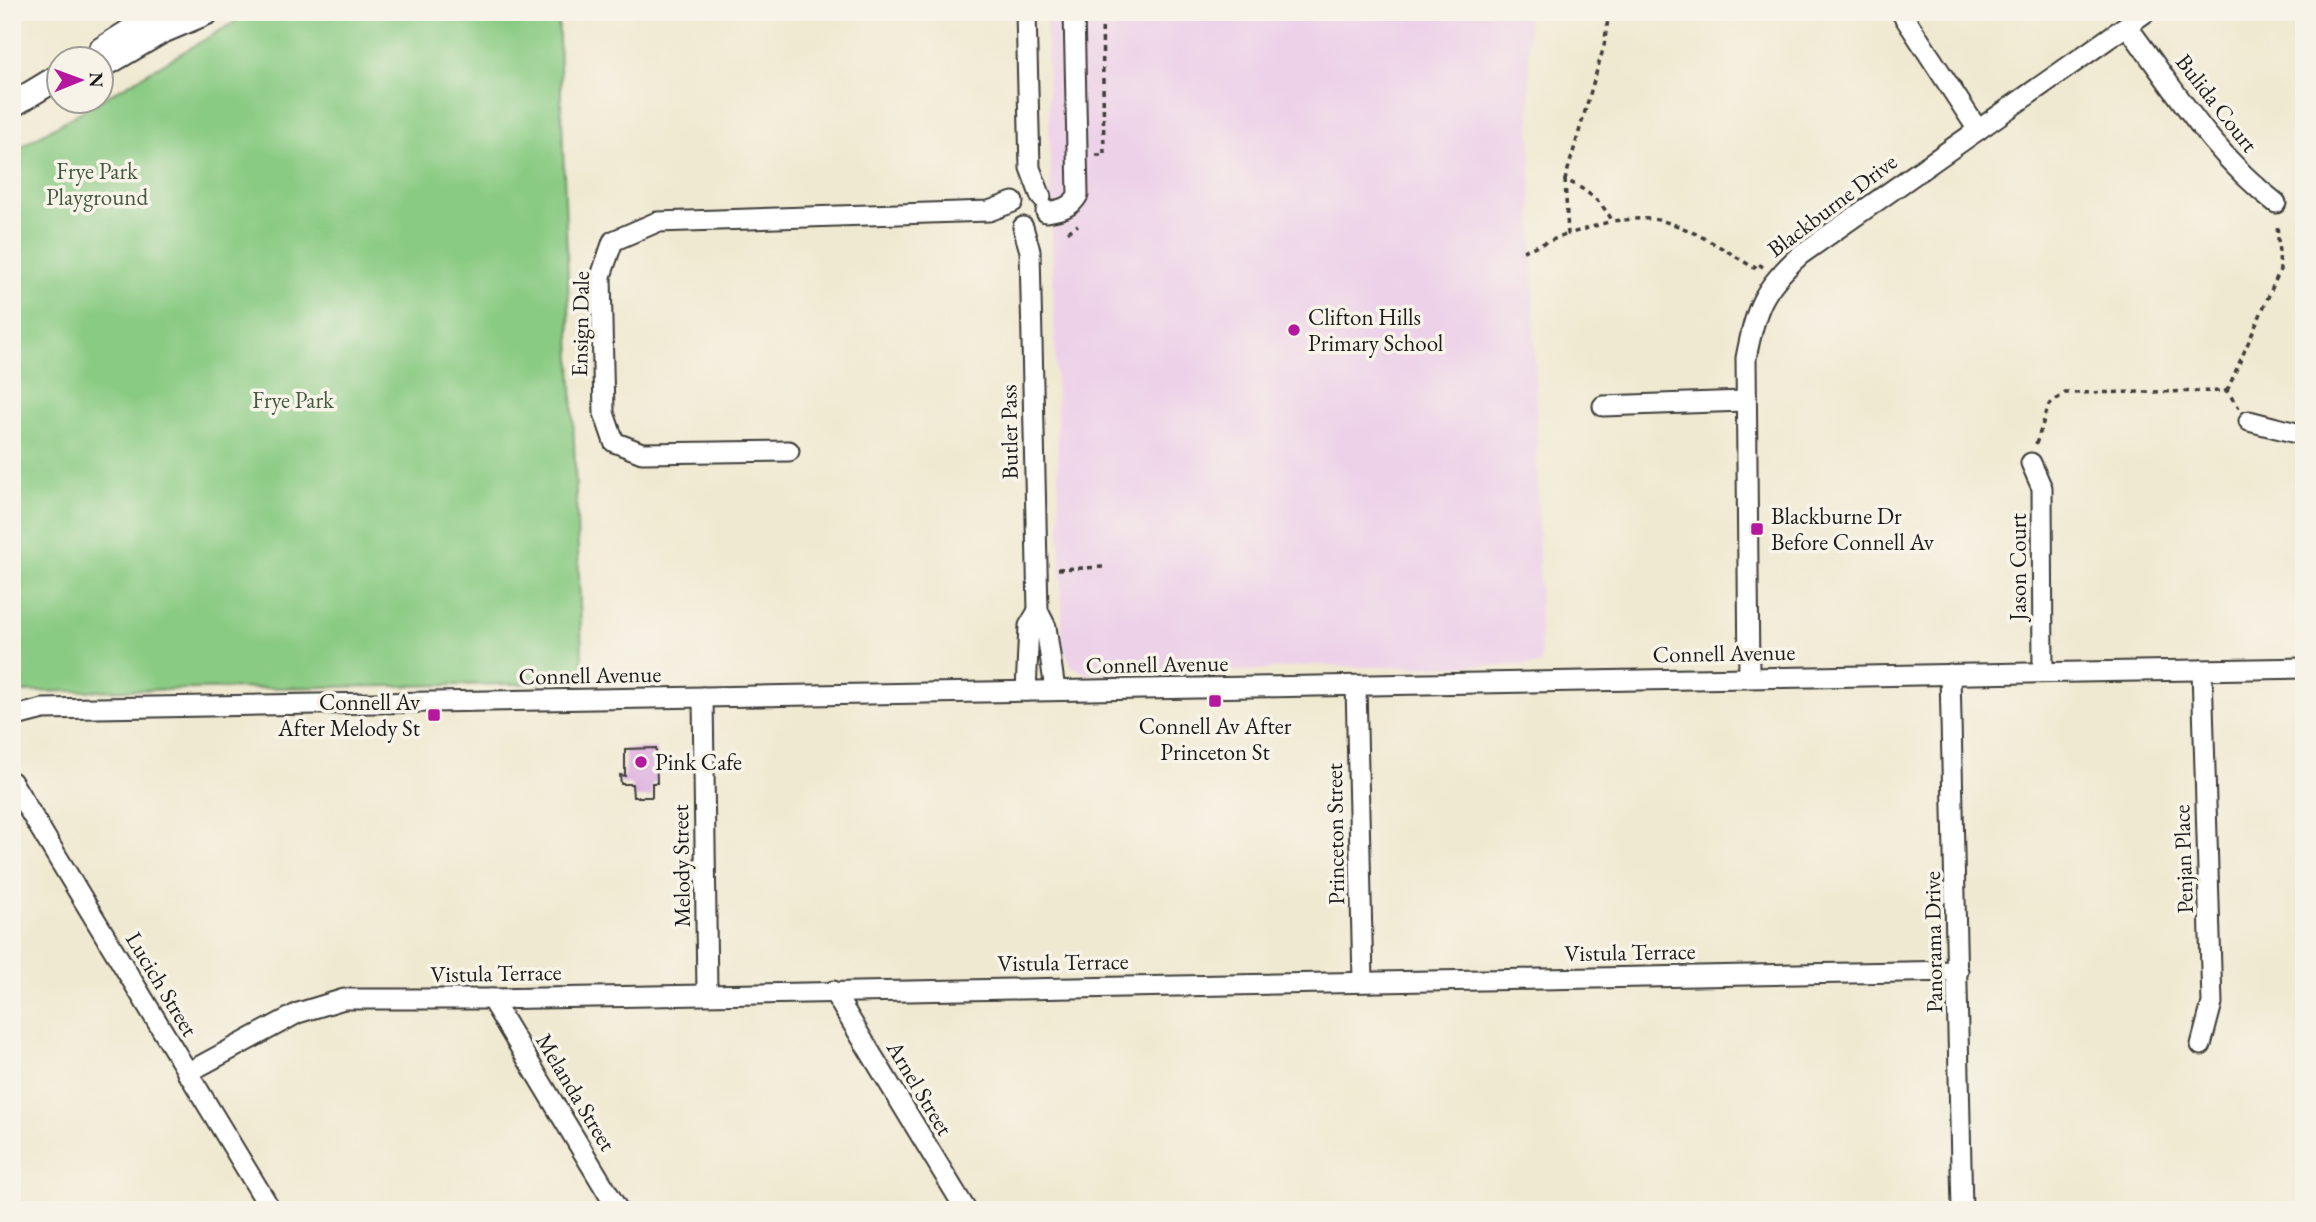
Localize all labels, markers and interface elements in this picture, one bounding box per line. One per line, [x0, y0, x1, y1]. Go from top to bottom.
north arrow [46, 46, 116, 116]
street label: Bulida Court [2169, 48, 2265, 159]
text: N [84, 72, 109, 88]
street label: Blackburne Drive [1761, 146, 1903, 264]
park label: Frye Park Playground [46, 156, 148, 212]
street label: Ensign Dale [564, 271, 596, 377]
place label: Clifton Hills Primary School [1308, 302, 1444, 358]
marker: Clifton Hills Primary School [1286, 322, 1302, 338]
street label: Butler Pass [993, 384, 1025, 480]
park label: Frye Park [252, 385, 335, 415]
place label: Blackburne Dr Before Connell Av [1771, 501, 1935, 557]
street label: Jason Court [2003, 513, 2033, 623]
marker: Blackburne Dr Before Connell Av [1749, 521, 1765, 537]
street label: Connell Avenue [1652, 637, 1796, 669]
street label: Connell Avenue [1085, 648, 1229, 680]
street label: Connell Avenue [518, 659, 662, 691]
place label: Connell Av After Melody St [277, 687, 421, 743]
marker: Connell Av After Princeton St [1207, 693, 1223, 709]
marker: Connell Av After Melody St [426, 707, 442, 723]
place label: Connell Av After Princeton St [1139, 711, 1292, 767]
place label: Pink Cafe [655, 747, 742, 777]
marker: Pink Cafe [633, 754, 649, 770]
street label: Princeton Street [1319, 762, 1351, 905]
street label: Melody Street [665, 803, 697, 928]
street label: Penjan Place [2166, 804, 2200, 914]
street label: Panorama Drive [1917, 871, 1949, 1013]
street label: Lucich Street [119, 926, 205, 1042]
street label: Vistula Terrace [1564, 936, 1696, 968]
street label: Vistula Terrace [997, 946, 1129, 978]
street label: Vistula Terrace [430, 957, 562, 989]
street label: Melanda Street [529, 1028, 623, 1157]
street label: Arnel Street [879, 1034, 960, 1142]

